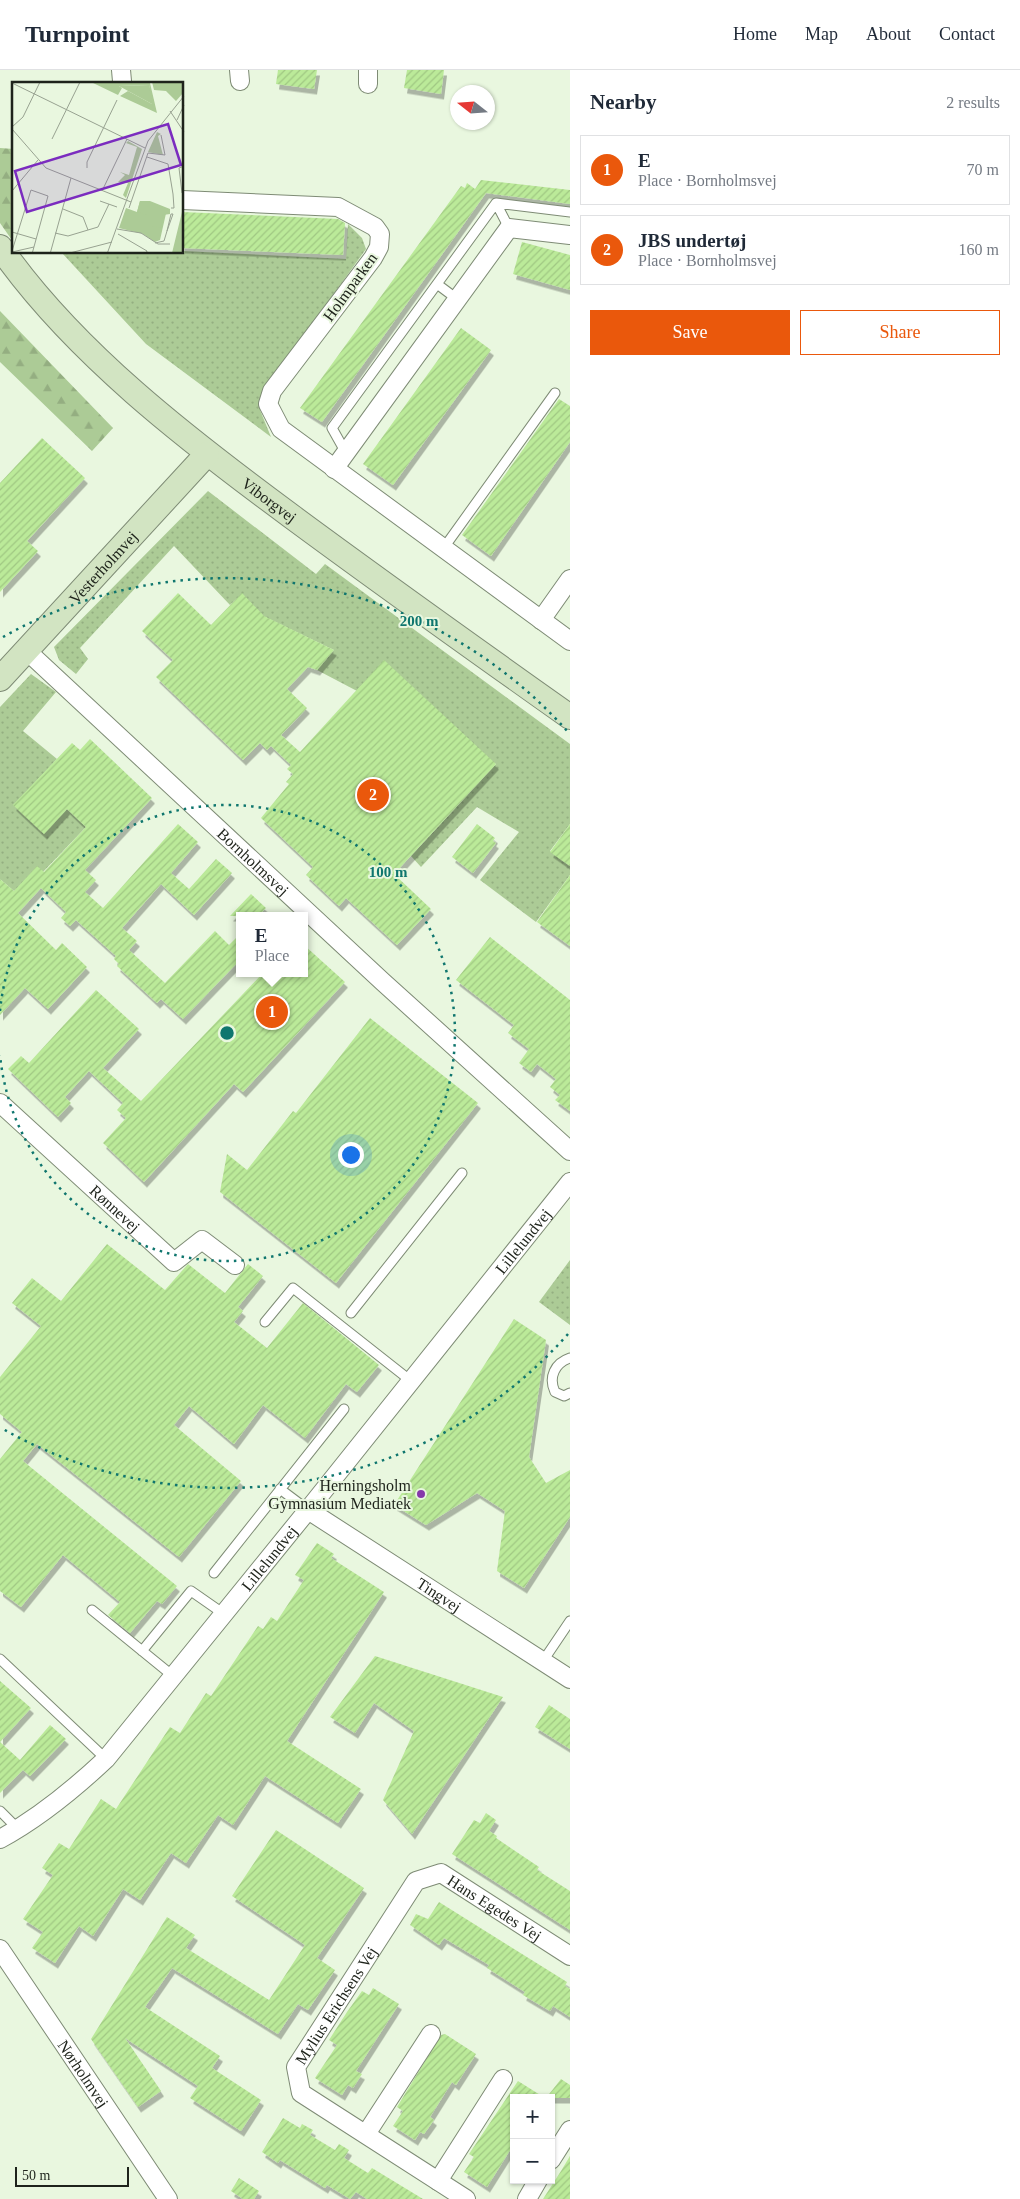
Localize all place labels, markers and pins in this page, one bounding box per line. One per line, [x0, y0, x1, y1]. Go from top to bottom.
pin: 2 [357, 776, 389, 814]
pin: 1 [256, 993, 288, 1031]
centre of rings [218, 1024, 236, 1042]
place label: Herningsholm Gymnasium Mediatek [268, 1477, 412, 1513]
marker: Herningsholm Gymnasium Mediatek [415, 1488, 427, 1500]

